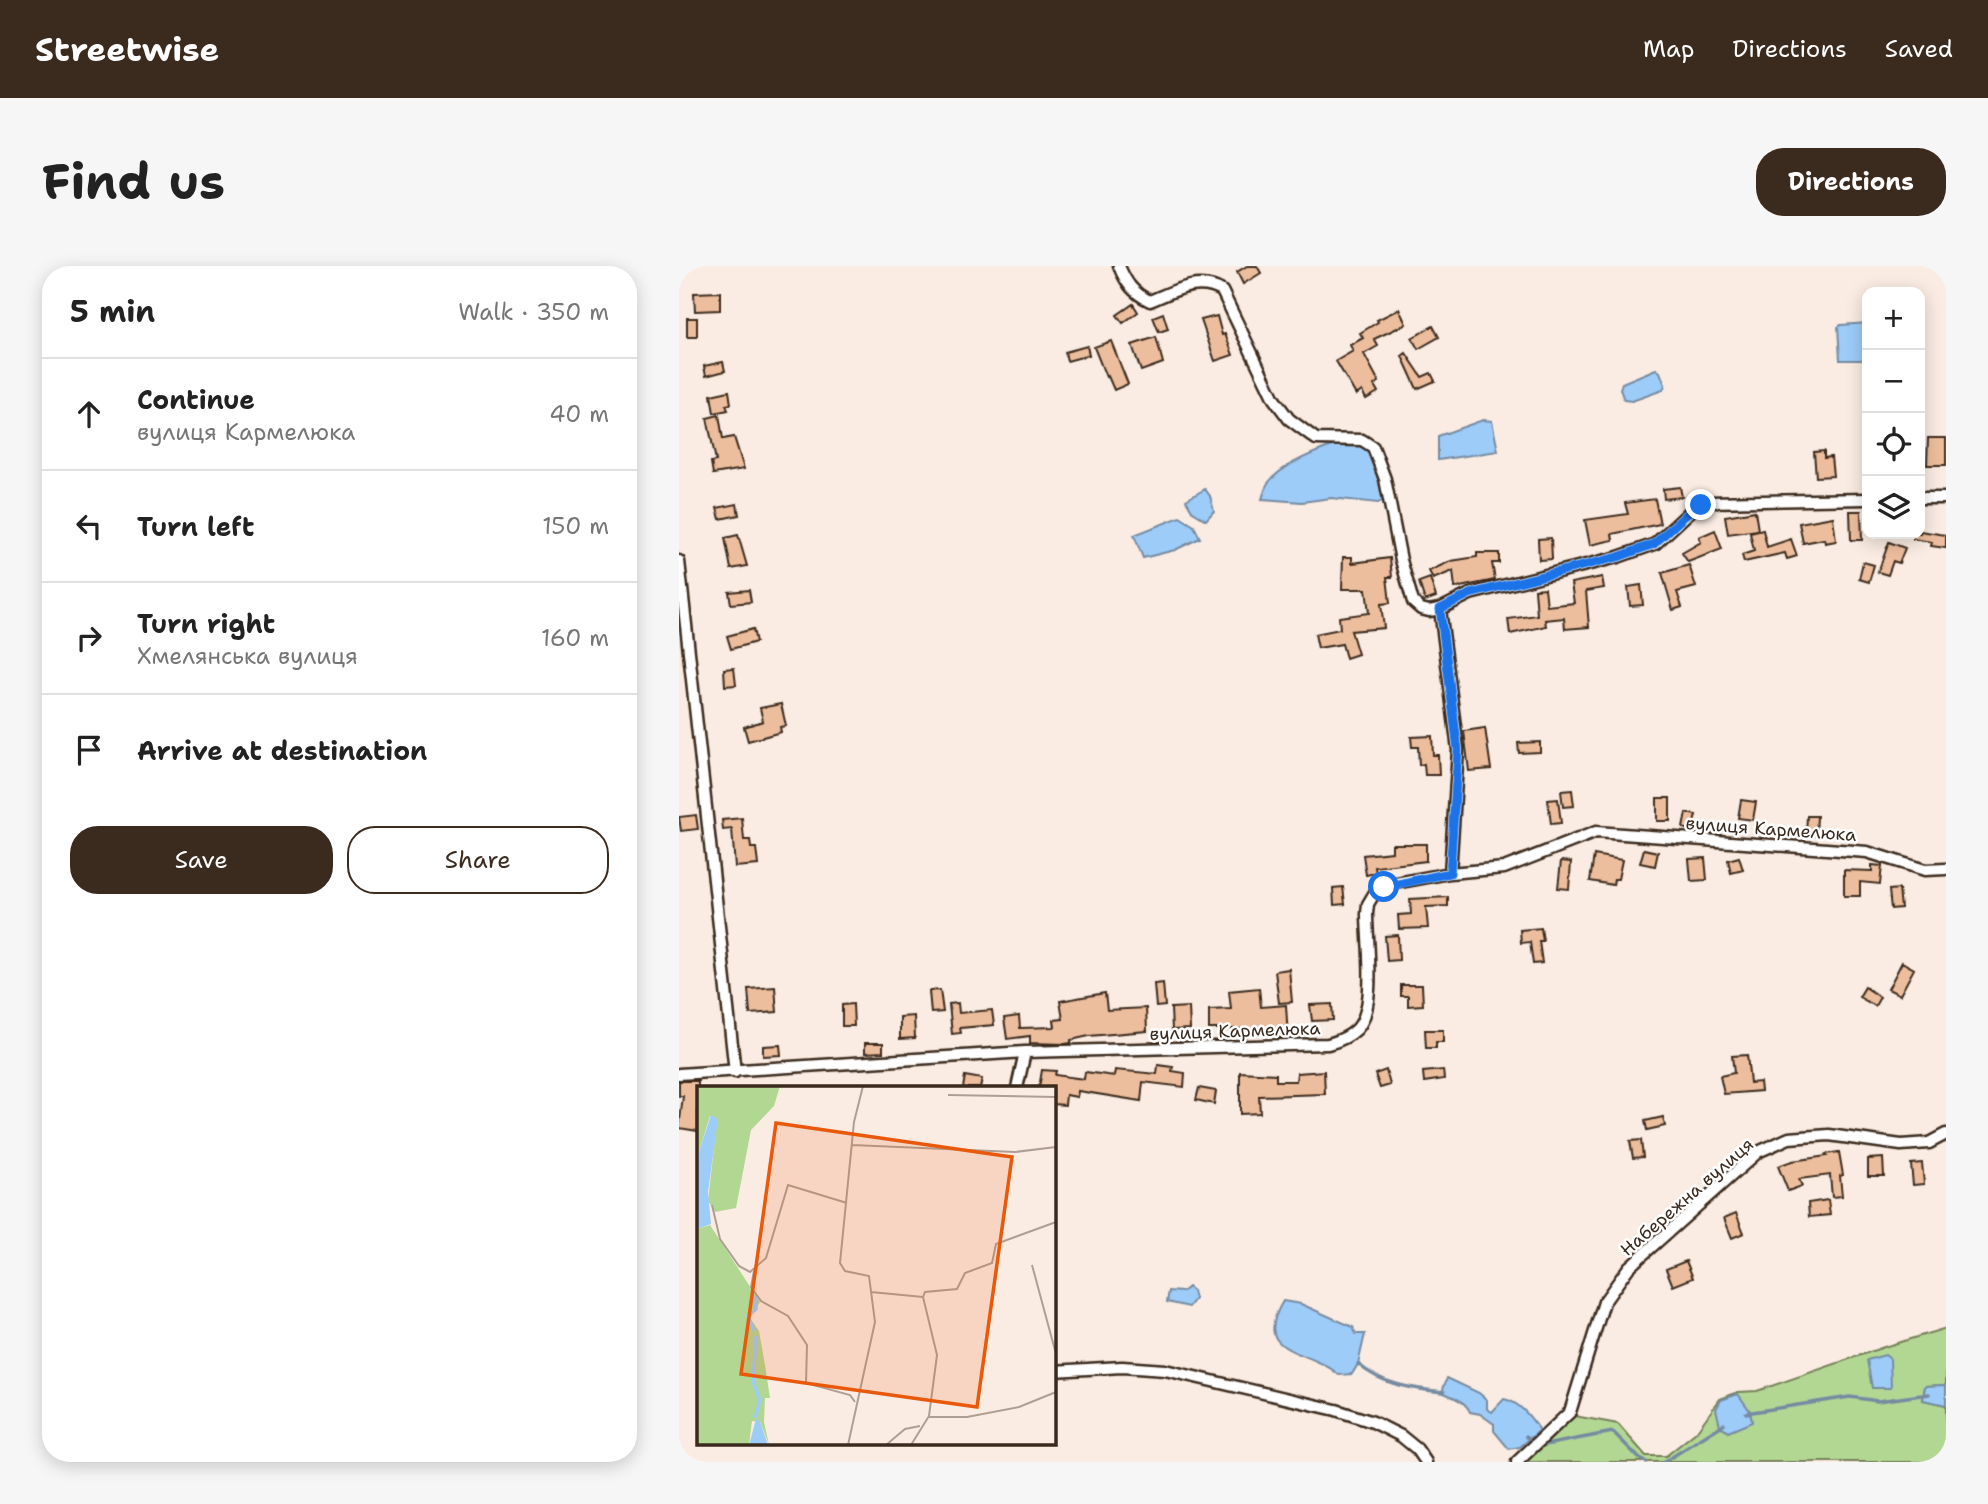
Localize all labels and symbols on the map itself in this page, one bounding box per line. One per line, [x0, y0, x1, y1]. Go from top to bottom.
route end [1685, 489, 1716, 520]
street label: вулиця Кармелюка [1685, 811, 1857, 847]
route start [1368, 871, 1399, 902]
street label: вулиця Кармелюка [1149, 1016, 1321, 1046]
inset map [697, 1086, 1055, 1444]
street label: Набережна вулиця [1615, 1132, 1759, 1262]

